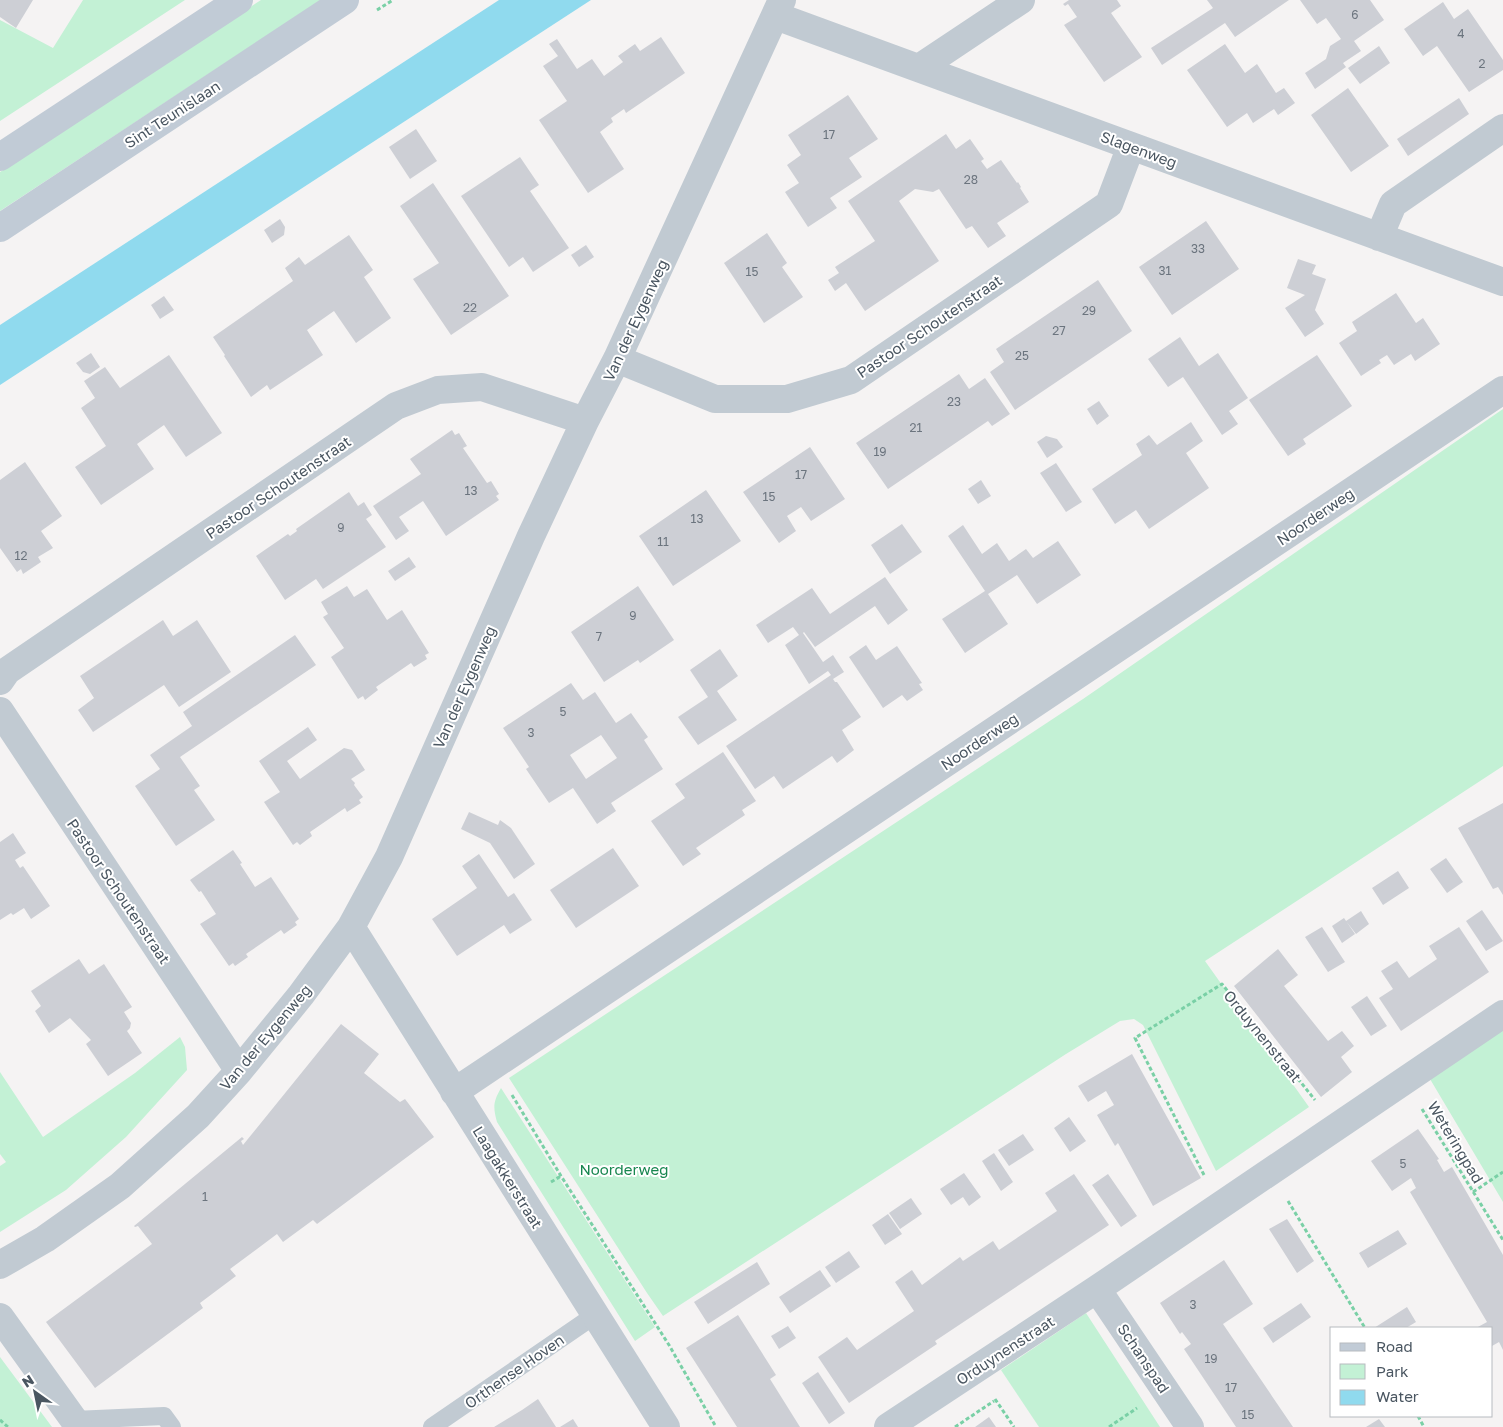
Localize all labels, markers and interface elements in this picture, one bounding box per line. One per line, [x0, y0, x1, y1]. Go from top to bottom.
house number: 6 [1351, 7, 1359, 22]
house number: 4 [1457, 26, 1465, 41]
house number: 2 [1479, 56, 1486, 71]
street label: Sint Teunislaan [121, 76, 223, 152]
house number: 17 [823, 127, 835, 142]
street label: Slagenweg [1098, 127, 1180, 171]
house number: 28 [964, 172, 978, 187]
house number: 33 [1191, 241, 1205, 256]
street label: Van der Eygenweg [599, 256, 671, 384]
house number: 31 [1159, 263, 1172, 278]
house number: 15 [746, 264, 758, 279]
street label: Pastoor Schoutenstraat [853, 271, 1005, 381]
house number: 22 [463, 300, 477, 315]
house number: 29 [1082, 303, 1096, 318]
house number: 27 [1052, 323, 1066, 338]
house number: 25 [1015, 348, 1029, 363]
house number: 23 [947, 394, 961, 409]
house number: 21 [910, 420, 923, 435]
street label: Pastoor Schoutenstraat [202, 432, 354, 542]
house number: 19 [873, 444, 887, 459]
house number: 17 [795, 467, 807, 482]
house number: 13 [465, 483, 477, 498]
street label: Noorderweg [1273, 484, 1357, 548]
house number: 15 [763, 489, 775, 504]
house number: 13 [691, 511, 703, 526]
house number: 9 [337, 520, 345, 535]
house number: 11 [657, 534, 669, 549]
house number: 12 [15, 548, 27, 563]
house number: 9 [629, 608, 637, 623]
street label: Van der Eygenweg [429, 623, 499, 751]
house number: 7 [596, 629, 602, 644]
house number: 5 [560, 704, 567, 719]
street label: Noorderweg [937, 709, 1021, 773]
house number: 3 [527, 725, 535, 740]
street label: Pastoor Schoutenstraat [64, 815, 174, 967]
street label: Van der Eygenweg [216, 981, 314, 1093]
street label: Orduynenstraat [1220, 986, 1306, 1086]
street label: Weteringpad [1424, 1098, 1488, 1186]
street label: Laagakkerstraat [469, 1123, 547, 1231]
house number: 5 [1400, 1156, 1407, 1171]
park label: Noorderweg [579, 1160, 669, 1178]
house number: 1 [202, 1189, 208, 1204]
house number: 3 [1189, 1297, 1197, 1312]
street label: Orduynenstraat [953, 1312, 1057, 1388]
street label: Schanspad [1114, 1320, 1174, 1396]
legend [1330, 1327, 1493, 1417]
street label: Orthense Hoven [461, 1330, 567, 1412]
text: Road [1376, 1337, 1413, 1355]
house number: 19 [1204, 1351, 1218, 1366]
text: Park [1376, 1362, 1409, 1380]
north arrow [10, 1367, 60, 1417]
text: N [19, 1371, 37, 1391]
house number: 17 [1225, 1380, 1237, 1395]
text: Water [1376, 1387, 1419, 1405]
house number: 15 [1242, 1407, 1254, 1422]

